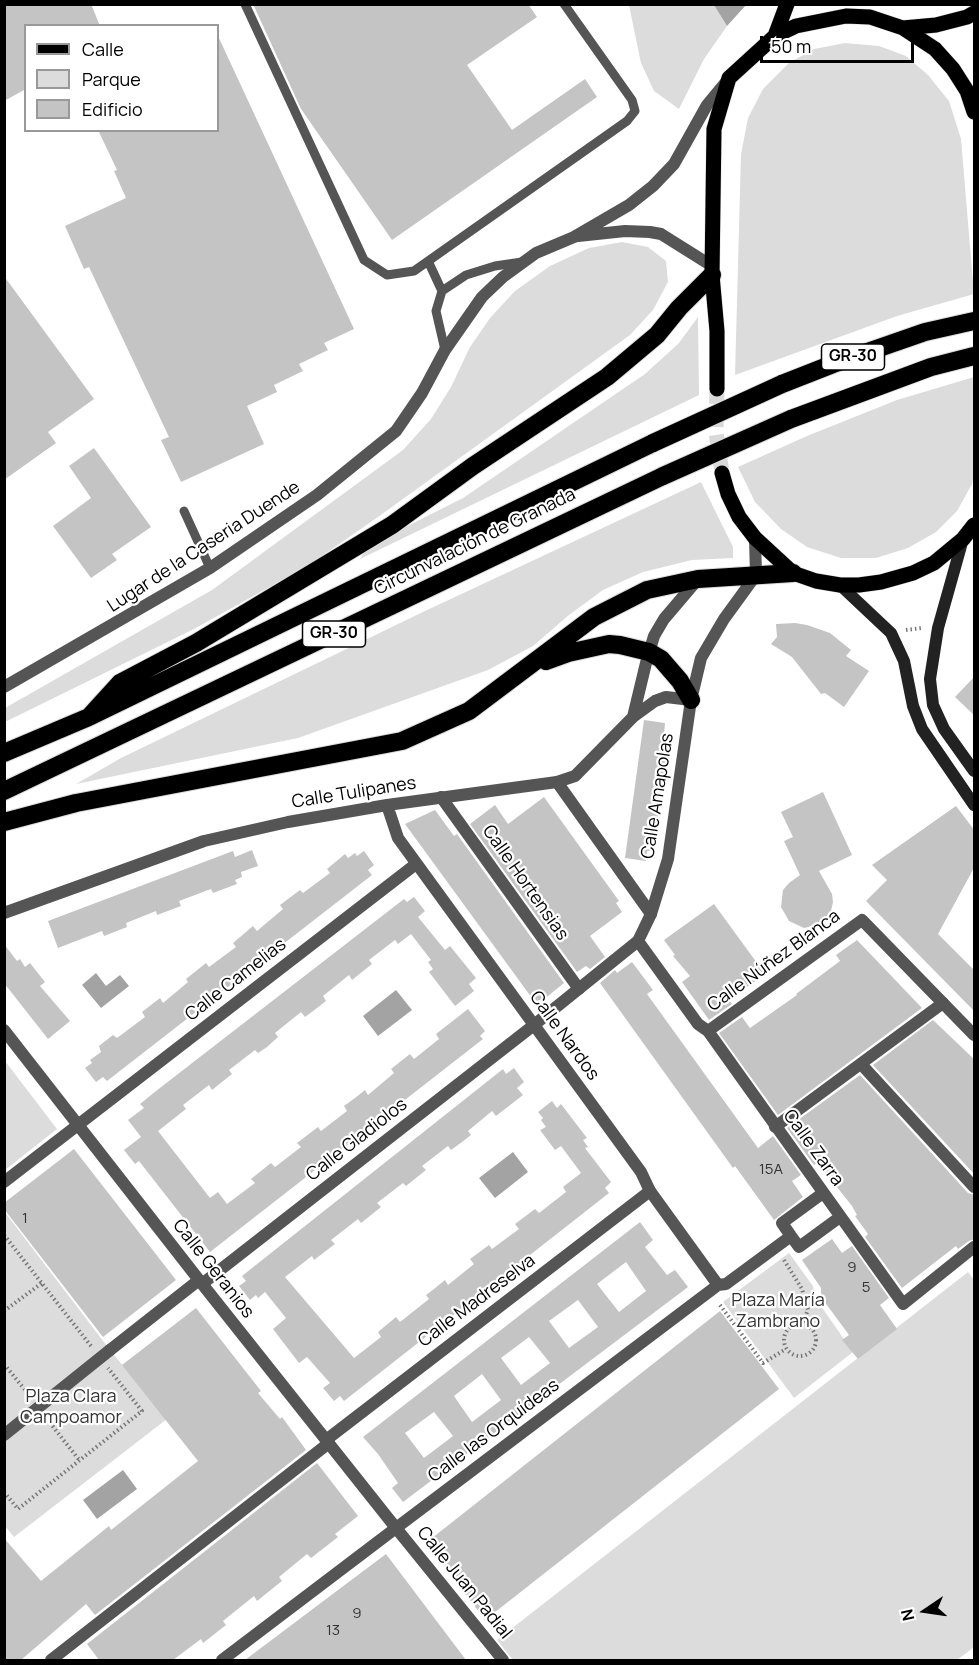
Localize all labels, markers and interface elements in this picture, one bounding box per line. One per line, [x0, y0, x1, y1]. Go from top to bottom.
legend [24, 24, 219, 132]
scale bar [763, 24, 918, 62]
text: 50 m [771, 34, 811, 58]
text: Calle [82, 37, 124, 61]
text: Parque [82, 67, 141, 91]
text: Edificio [82, 97, 143, 121]
road number: GR-30 [822, 344, 884, 370]
street label: Lugar de la Caseria Duende [104, 477, 304, 617]
street label: Circunvalación de Granada [371, 484, 579, 600]
road number: GR-30 [302, 621, 366, 647]
street label: Calle Amapolas [637, 732, 679, 860]
street label: Calle Tulipanes [290, 773, 418, 813]
street label: Calle Hortensias [477, 821, 573, 945]
street label: Calle Núñez Blanca [704, 906, 844, 1016]
street label: Calle Camelias [181, 934, 291, 1026]
street label: Calle Nardos [524, 987, 604, 1085]
street label: Calle Gladiolos [302, 1094, 412, 1186]
street label: Calle Zarra [778, 1106, 848, 1190]
house number: 15A [759, 1161, 783, 1179]
house number: 1 [22, 1210, 28, 1228]
street label: Calle Geranios [168, 1215, 258, 1323]
street label: Calle Madreselva [414, 1250, 540, 1352]
house number: 9 [847, 1259, 857, 1277]
house number: 5 [862, 1279, 870, 1297]
park label: Plaza María Zambrano [731, 1290, 825, 1332]
street label: Calle las Orquídeas [424, 1375, 564, 1487]
park label: Plaza Clara Campoamor [20, 1386, 122, 1428]
street label: Calle Juan Padial [412, 1522, 516, 1644]
north arrow [895, 1581, 955, 1641]
house number: 9 [352, 1605, 362, 1623]
text: N [895, 1607, 919, 1623]
house number: 13 [326, 1622, 340, 1640]

